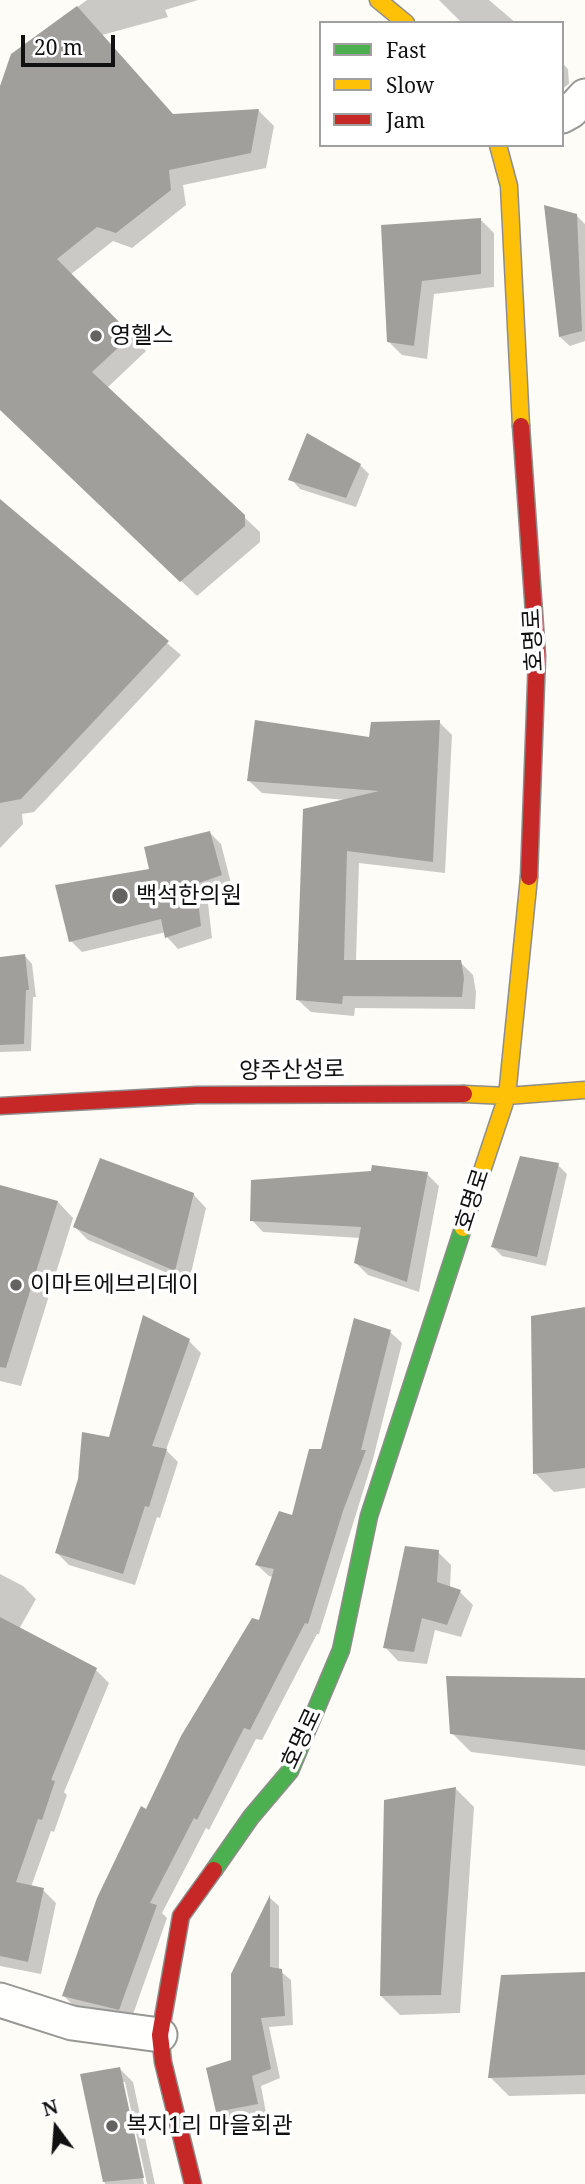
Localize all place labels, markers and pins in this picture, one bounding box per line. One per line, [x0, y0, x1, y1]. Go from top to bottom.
place label: 영헬스 [110, 322, 173, 350]
marker: 영헬스 [88, 328, 104, 344]
place label: 백석한의원 [136, 882, 242, 910]
marker: 백석한의원 [110, 886, 130, 906]
place label: 이마트에브리데이 [30, 1271, 199, 1299]
marker: 이마트에브리데이 [8, 1277, 24, 1293]
place label: 복지1리 마을회관 [126, 2112, 293, 2140]
marker: 복지1리 마을회관 [104, 2118, 120, 2134]

